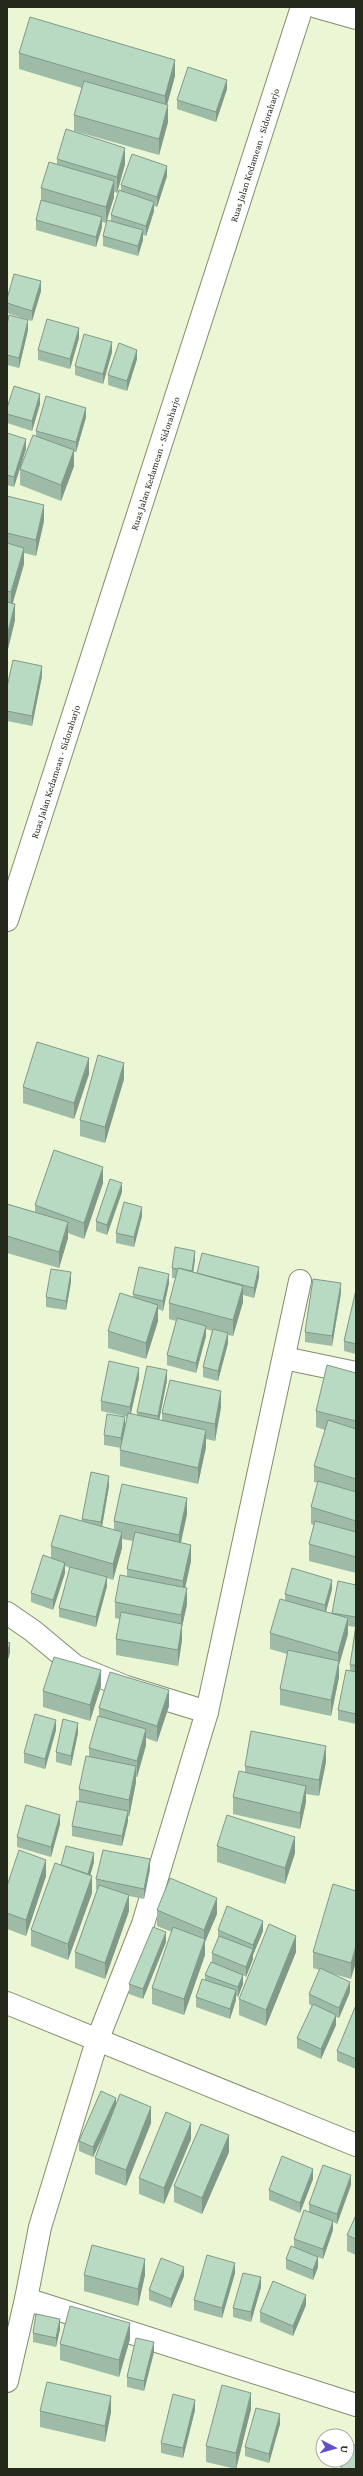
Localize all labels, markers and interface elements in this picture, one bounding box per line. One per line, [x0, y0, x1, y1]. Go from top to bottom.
street label: Ruas Jalan Kedamean - Sidoraharjo [228, 87, 281, 223]
street label: Ruas Jalan Kedamean - Sidoraharjo [128, 395, 182, 532]
street label: Ruas Jalan Kedamean - Sidoraharjo [29, 704, 82, 840]
north arrow [315, 2428, 355, 2468]
text: U [339, 2445, 351, 2454]

